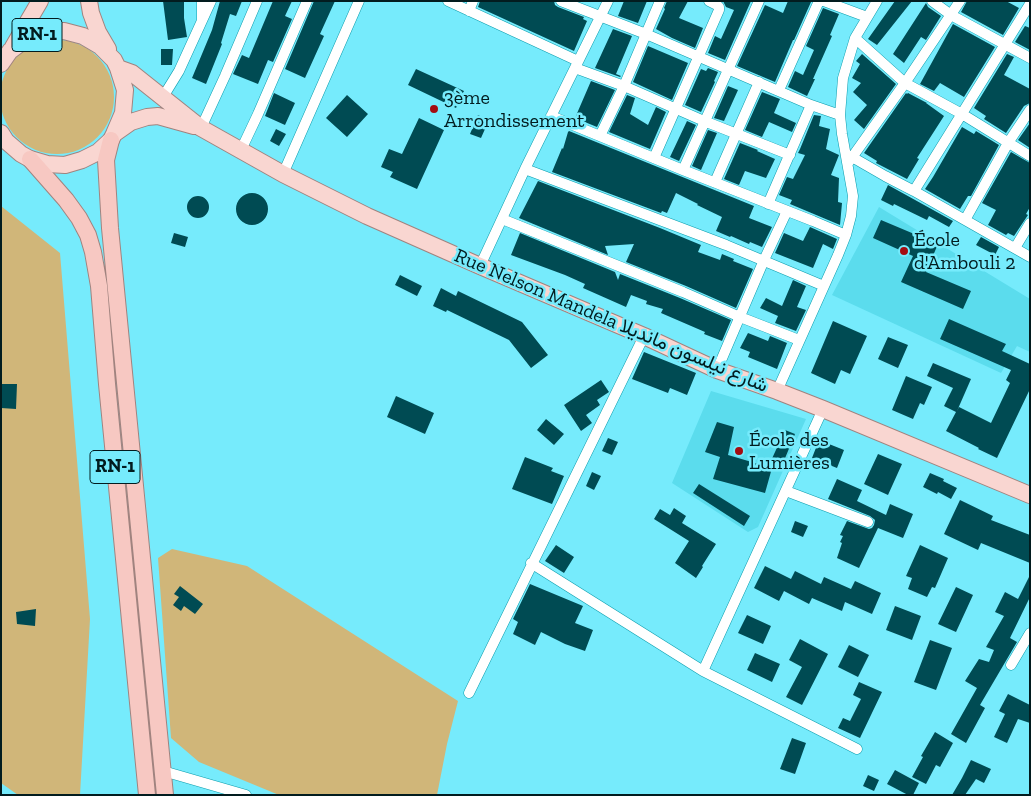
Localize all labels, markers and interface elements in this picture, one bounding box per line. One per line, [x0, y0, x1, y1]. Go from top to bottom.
road number: RN-1 [12, 18, 62, 52]
place label: 3ème Arrondissement [444, 86, 585, 133]
marker: 3ème Arrondissement [428, 103, 440, 115]
place label: École d'Ambouli 2 [914, 228, 1015, 275]
street label: Rue Nelson Mandela شارع نيلسون مانديلا [451, 244, 771, 398]
marker: École d'Ambouli 2 [898, 245, 910, 257]
place label: École des Lumières [749, 428, 830, 475]
marker: École des Lumières [733, 445, 745, 457]
road number: RN-1 [90, 451, 140, 484]

